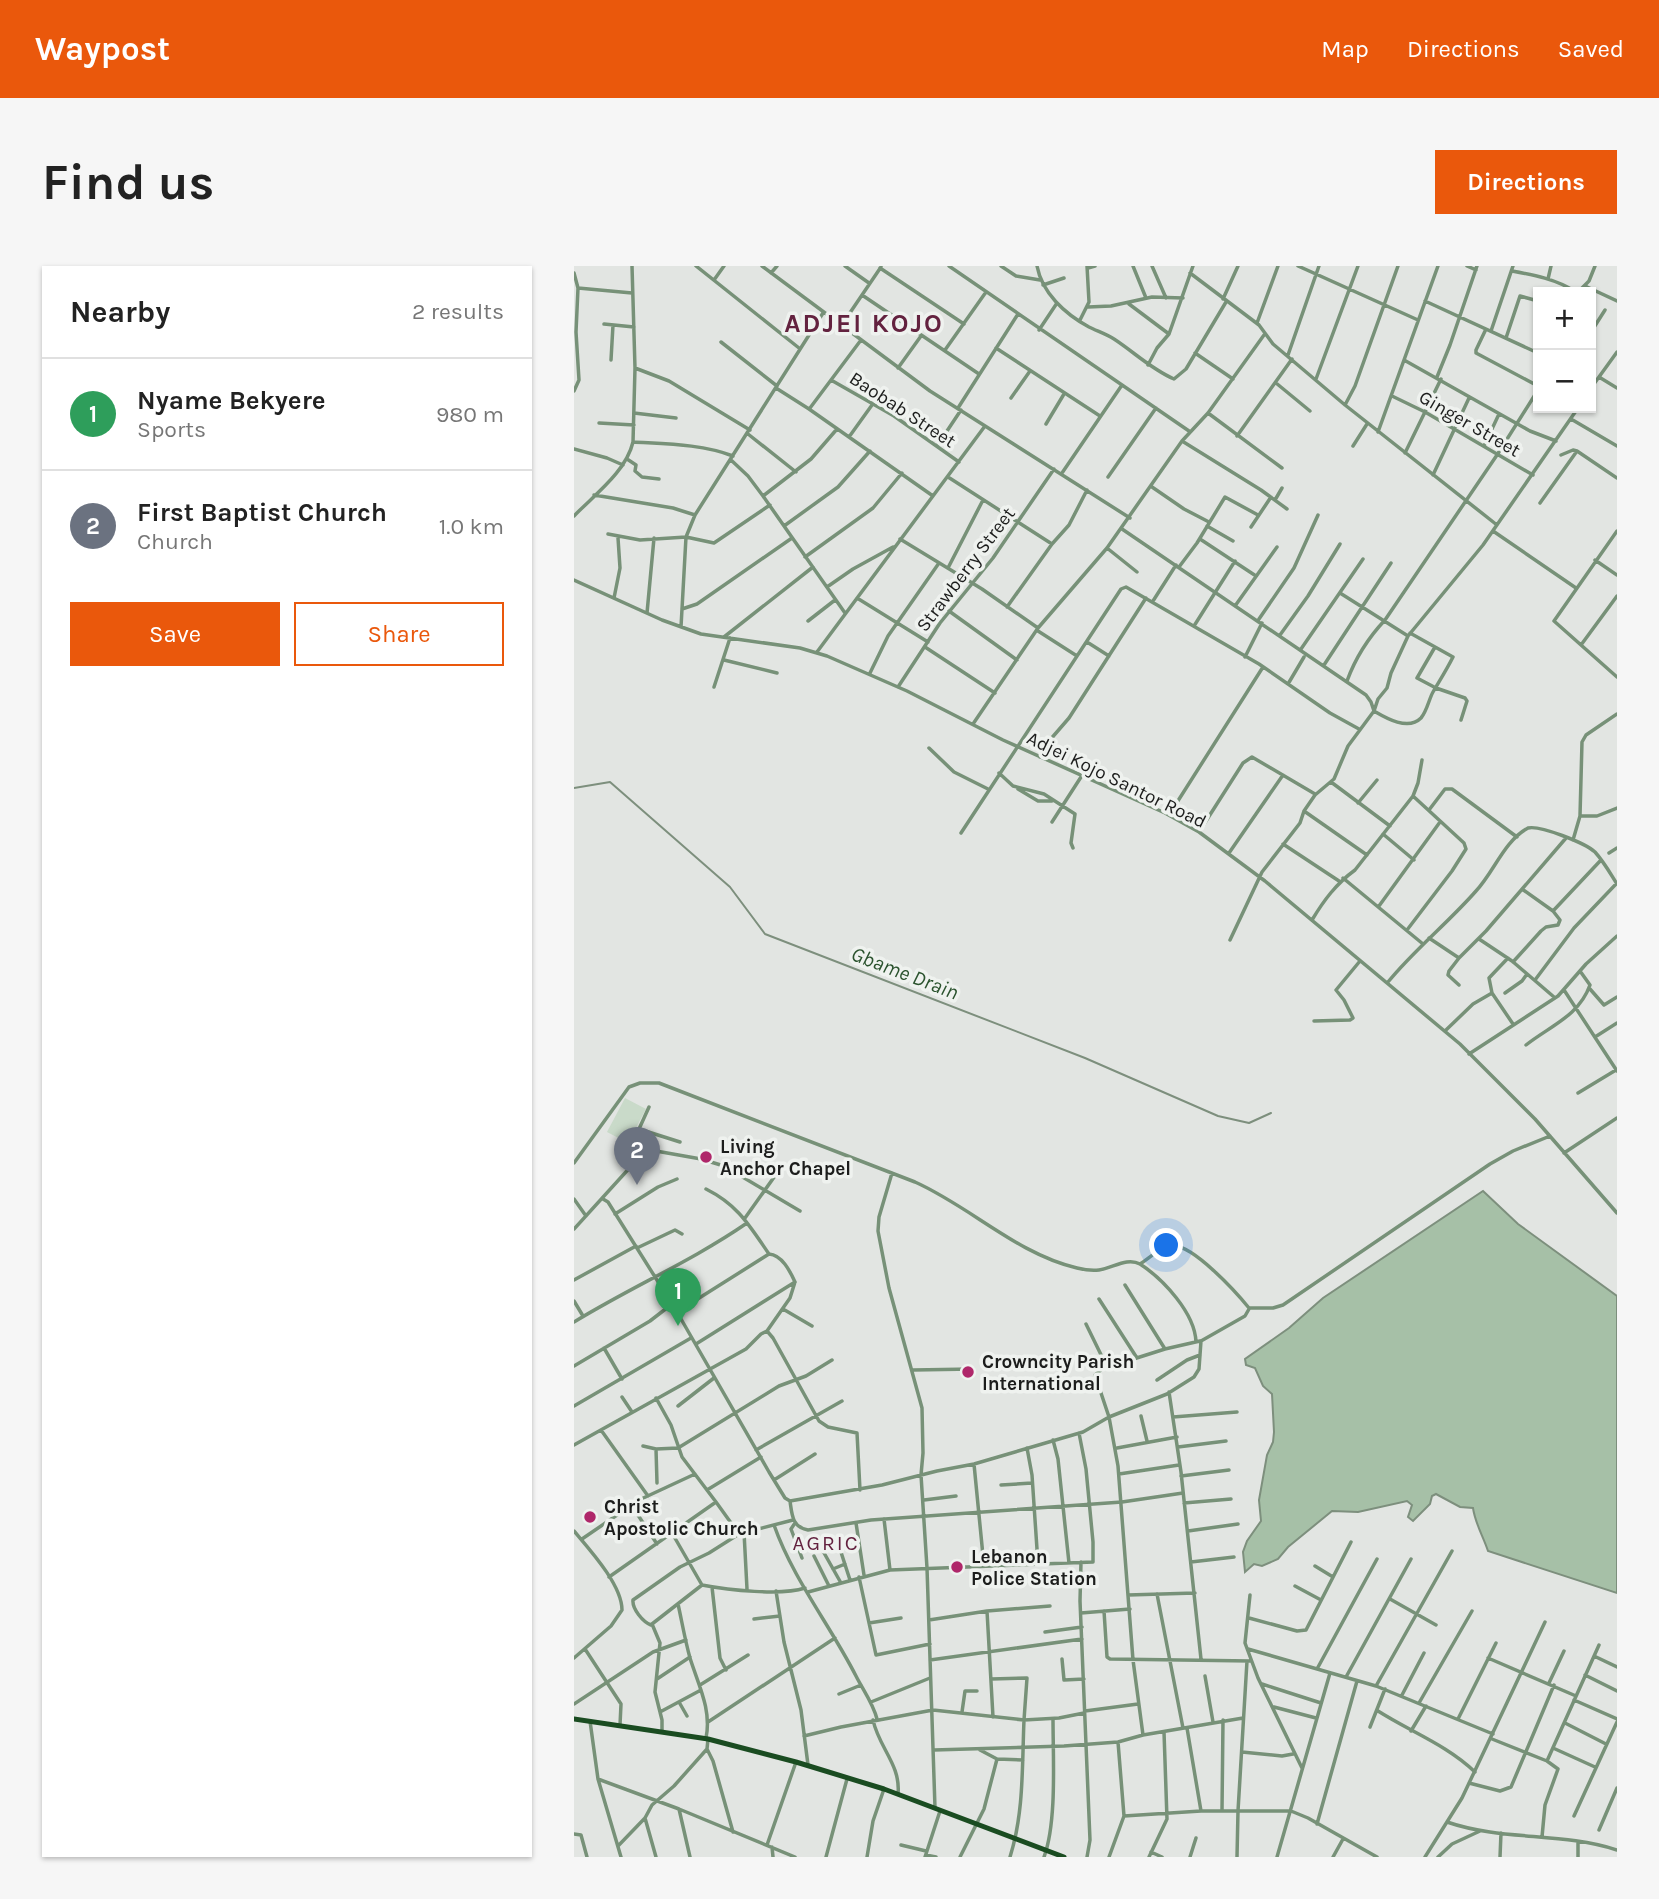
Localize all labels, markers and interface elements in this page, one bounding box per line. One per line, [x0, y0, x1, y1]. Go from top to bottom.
text: Waypost [35, 30, 170, 68]
text: Map [1321, 35, 1369, 63]
text: Directions [1407, 35, 1520, 63]
text: Saved [1558, 35, 1624, 63]
button: Directions [1435, 150, 1617, 214]
text: Find us [42, 154, 214, 211]
map controls [1533, 287, 1596, 413]
button: + [1533, 287, 1596, 350]
text: Nearby [70, 294, 170, 330]
text: 2 results [412, 298, 504, 325]
district label: ADJEI KOJO [784, 308, 944, 339]
button: − [1533, 350, 1596, 413]
street label: Baobab Street [845, 367, 960, 452]
text: Nyame Bekyere [137, 385, 326, 416]
street label: Ginger Street [1415, 386, 1524, 462]
text: 1 [89, 401, 97, 428]
text: 980 m [436, 401, 504, 428]
text: Sports [137, 416, 206, 443]
text: First Baptist Church [137, 497, 387, 528]
street label: Strawberry Street [912, 503, 1020, 636]
text: 2 [86, 513, 100, 540]
text: 1.0 km [439, 513, 504, 540]
text: Church [137, 528, 213, 555]
button: Save [70, 602, 280, 666]
button: Share [294, 602, 504, 666]
street label: Adjei Kojo Santor Road [1023, 727, 1210, 833]
water label: Gbame Drain [848, 942, 962, 1004]
pin: 2 [614, 1127, 660, 1185]
place label: Living Anchor Chapel [720, 1136, 851, 1180]
marker: Living Anchor Chapel [698, 1149, 714, 1165]
your location [1149, 1228, 1183, 1262]
pin: 1 [655, 1268, 701, 1326]
place label: Crowncity Parish International [982, 1351, 1134, 1395]
marker: Crowncity Parish International [960, 1364, 976, 1380]
place label: Christ Apostolic Church [604, 1496, 759, 1540]
marker: Christ Apostolic Church [582, 1509, 598, 1525]
district label: AGRIC [792, 1531, 860, 1555]
place label: Lebanon Police Station [971, 1546, 1097, 1590]
marker: Lebanon Police Station [949, 1559, 965, 1575]

